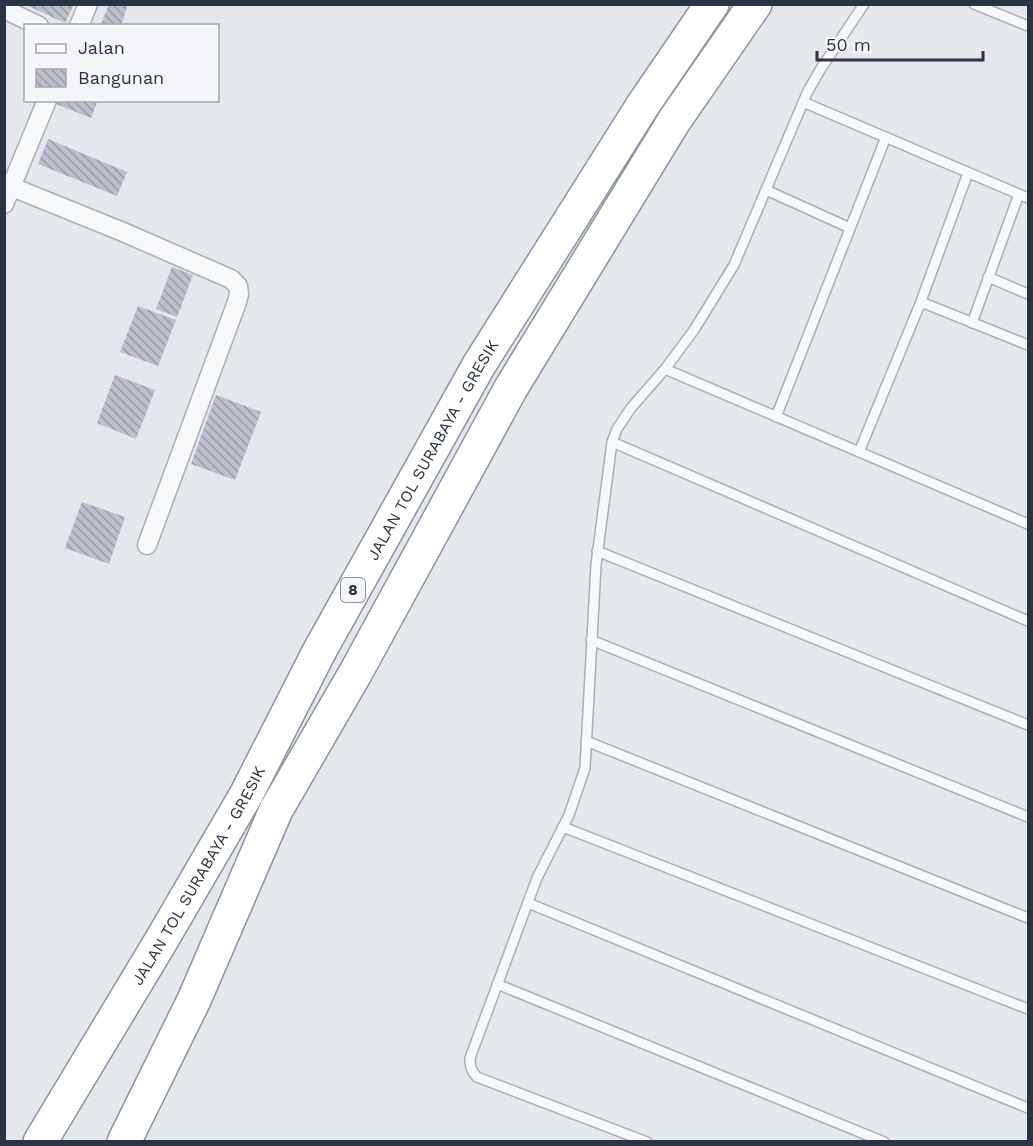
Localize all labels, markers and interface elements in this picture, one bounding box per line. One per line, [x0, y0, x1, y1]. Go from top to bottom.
legend [24, 24, 219, 102]
scale bar [817, 24, 984, 62]
text: 50 m [826, 34, 871, 55]
text: Jalan [78, 37, 125, 58]
text: Bangunan [78, 67, 164, 88]
street label: JALAN TOL SURABAYA - GRESIK [363, 336, 503, 563]
road number: 8 [341, 578, 365, 602]
street label: JALAN TOL SURABAYA - GRESIK [128, 763, 269, 989]

